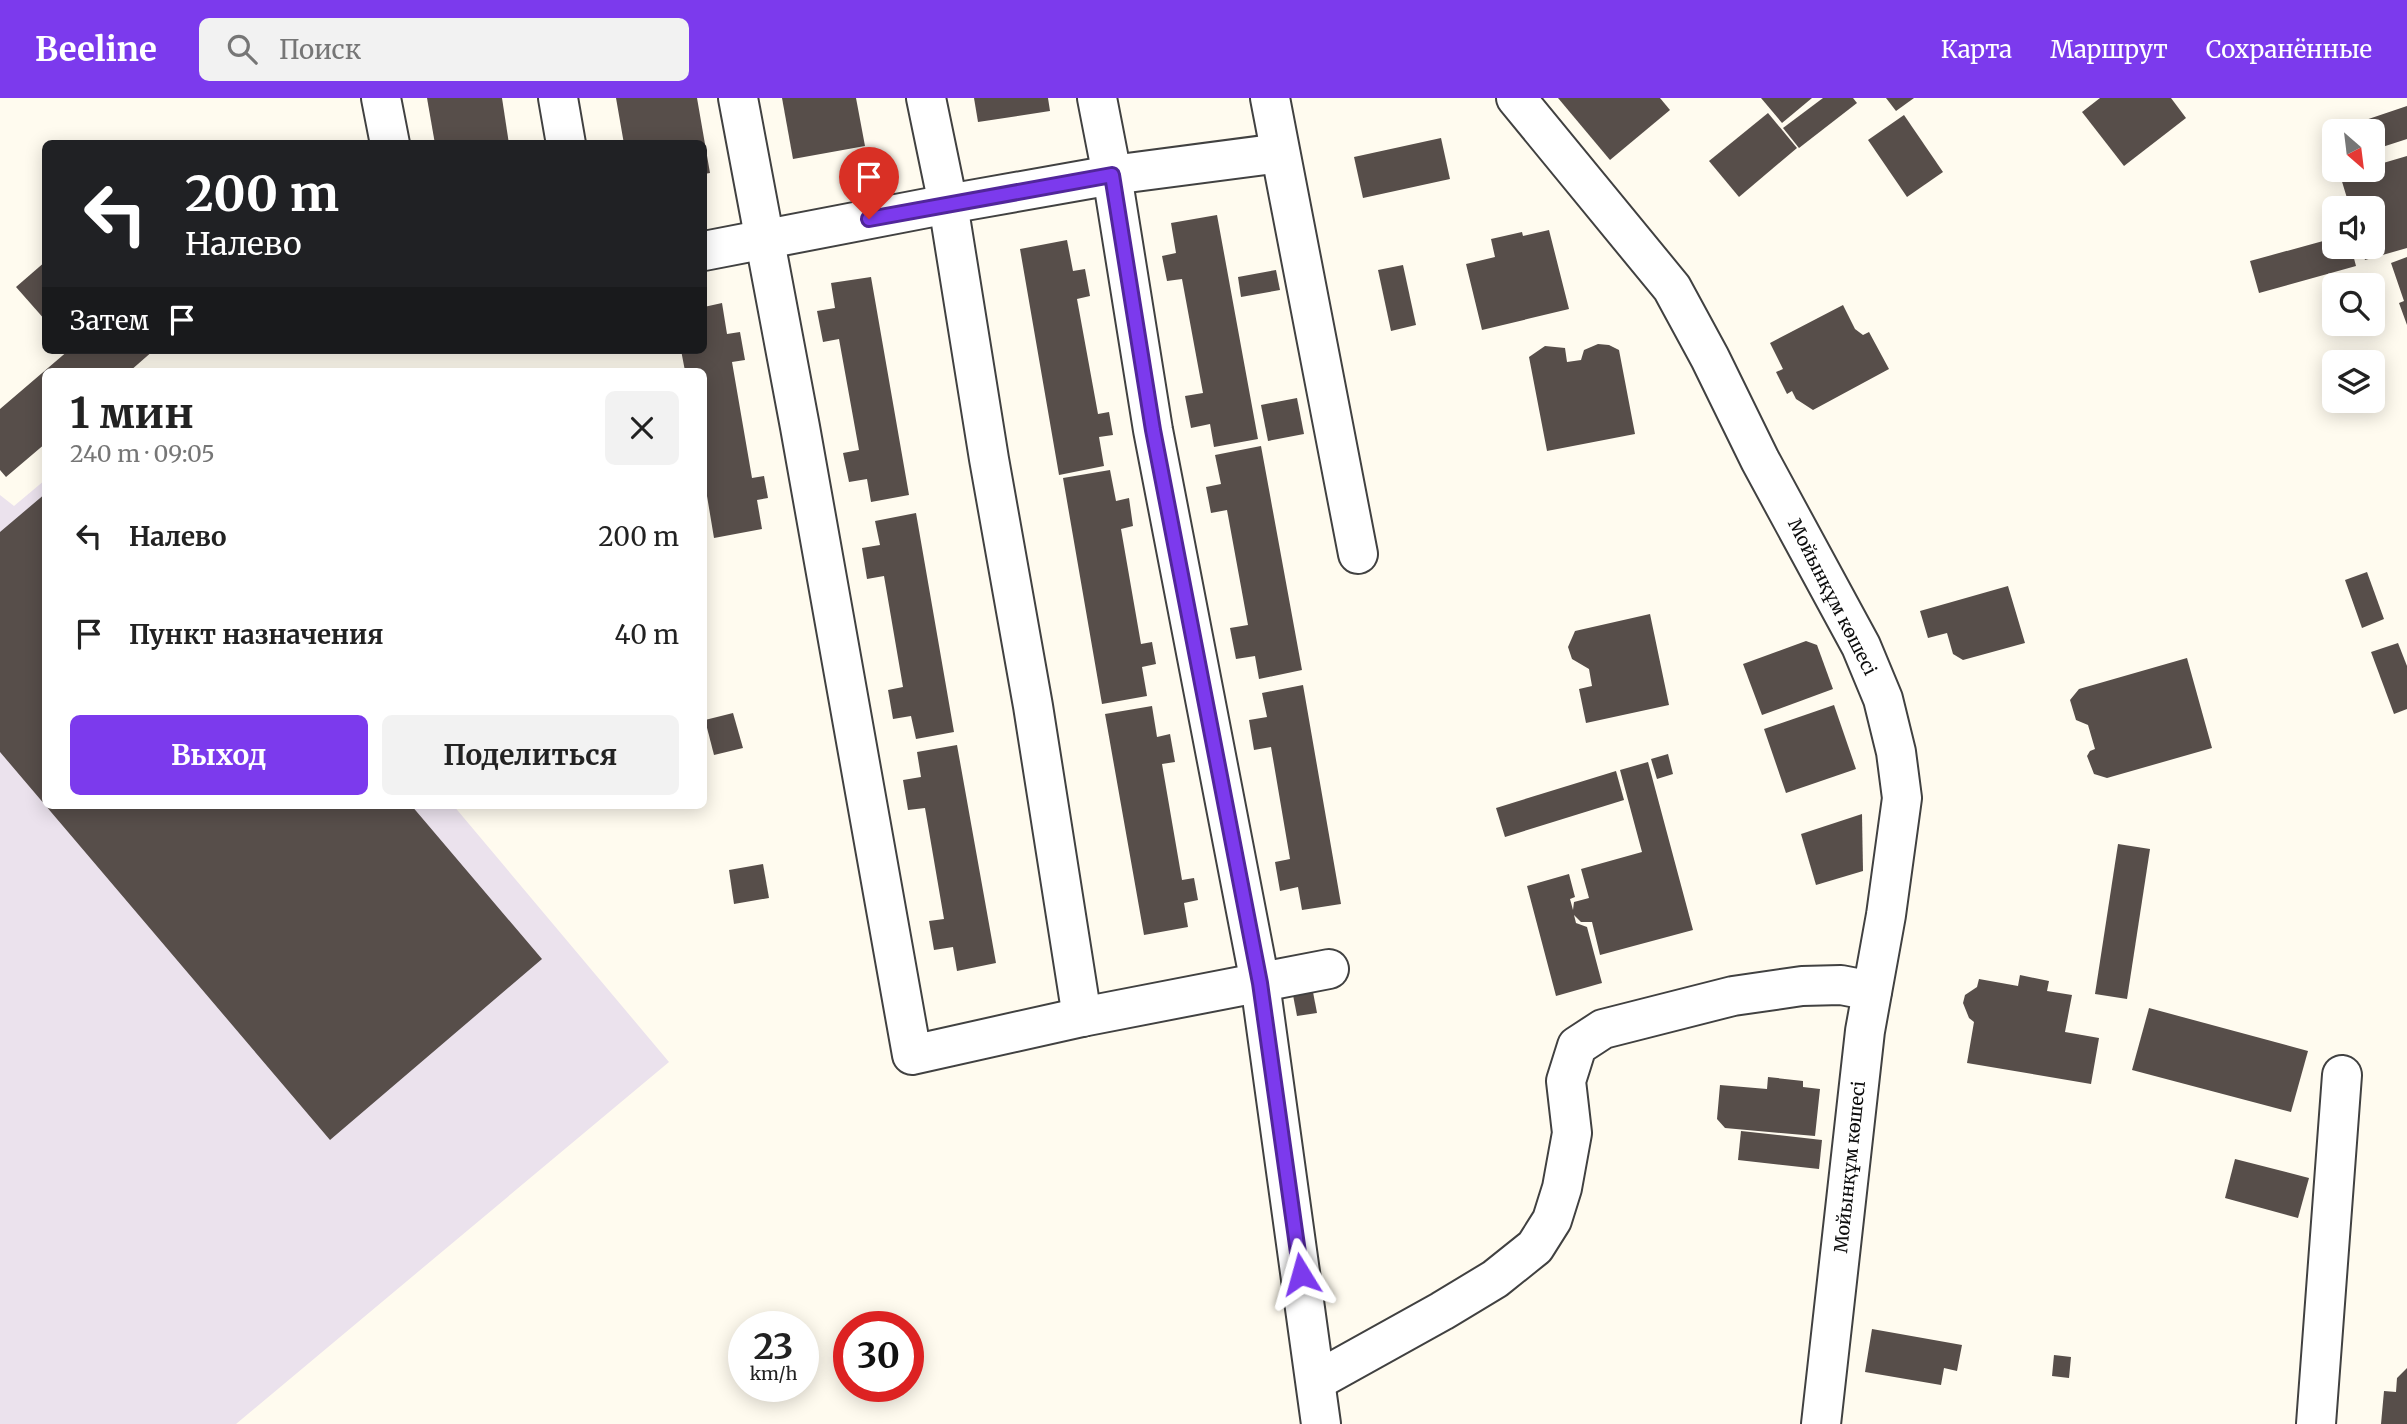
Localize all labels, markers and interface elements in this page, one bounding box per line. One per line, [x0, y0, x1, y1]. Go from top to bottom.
search box [199, 18, 689, 81]
text: Beeline [35, 29, 157, 70]
icon: search [223, 30, 261, 68]
text: Поиск [279, 33, 361, 66]
text: Карта [1941, 34, 2012, 65]
text: Маршрут [2050, 34, 2168, 65]
text: Сохранённые [2206, 34, 2372, 65]
north arrow [2322, 119, 2385, 182]
map controls [2322, 119, 2385, 413]
pin [839, 147, 899, 219]
icon: arrive [850, 158, 888, 196]
text: 200 m [185, 163, 339, 224]
icon: left [70, 168, 161, 259]
button: sound [2322, 196, 2385, 259]
text: Налево [185, 224, 302, 264]
button: search [2322, 273, 2385, 336]
icon: arrive [163, 301, 201, 339]
text: Затем [70, 304, 149, 337]
button: layers [2322, 350, 2385, 413]
text: 1 мин [70, 387, 194, 439]
button: close [605, 391, 679, 465]
text: 240 m · 09:05 [70, 439, 215, 468]
street label: Мойынқұм көшесі [1783, 515, 1882, 679]
icon: left [70, 517, 108, 555]
text: Налево [129, 520, 227, 553]
text: 200 m [598, 520, 679, 553]
icon: arrive [70, 615, 108, 653]
text: Пункт назначения [129, 618, 383, 651]
text: 40 m [615, 618, 679, 651]
button: Выход [70, 715, 368, 795]
button: Поделиться [382, 715, 679, 795]
street label: Мойынқұм көшесі [1829, 1080, 1870, 1254]
position arrow [1264, 1237, 1338, 1311]
speed limit sign: 30 [833, 1311, 924, 1402]
text: 23 [754, 1325, 793, 1369]
text: km/h [750, 1362, 797, 1385]

